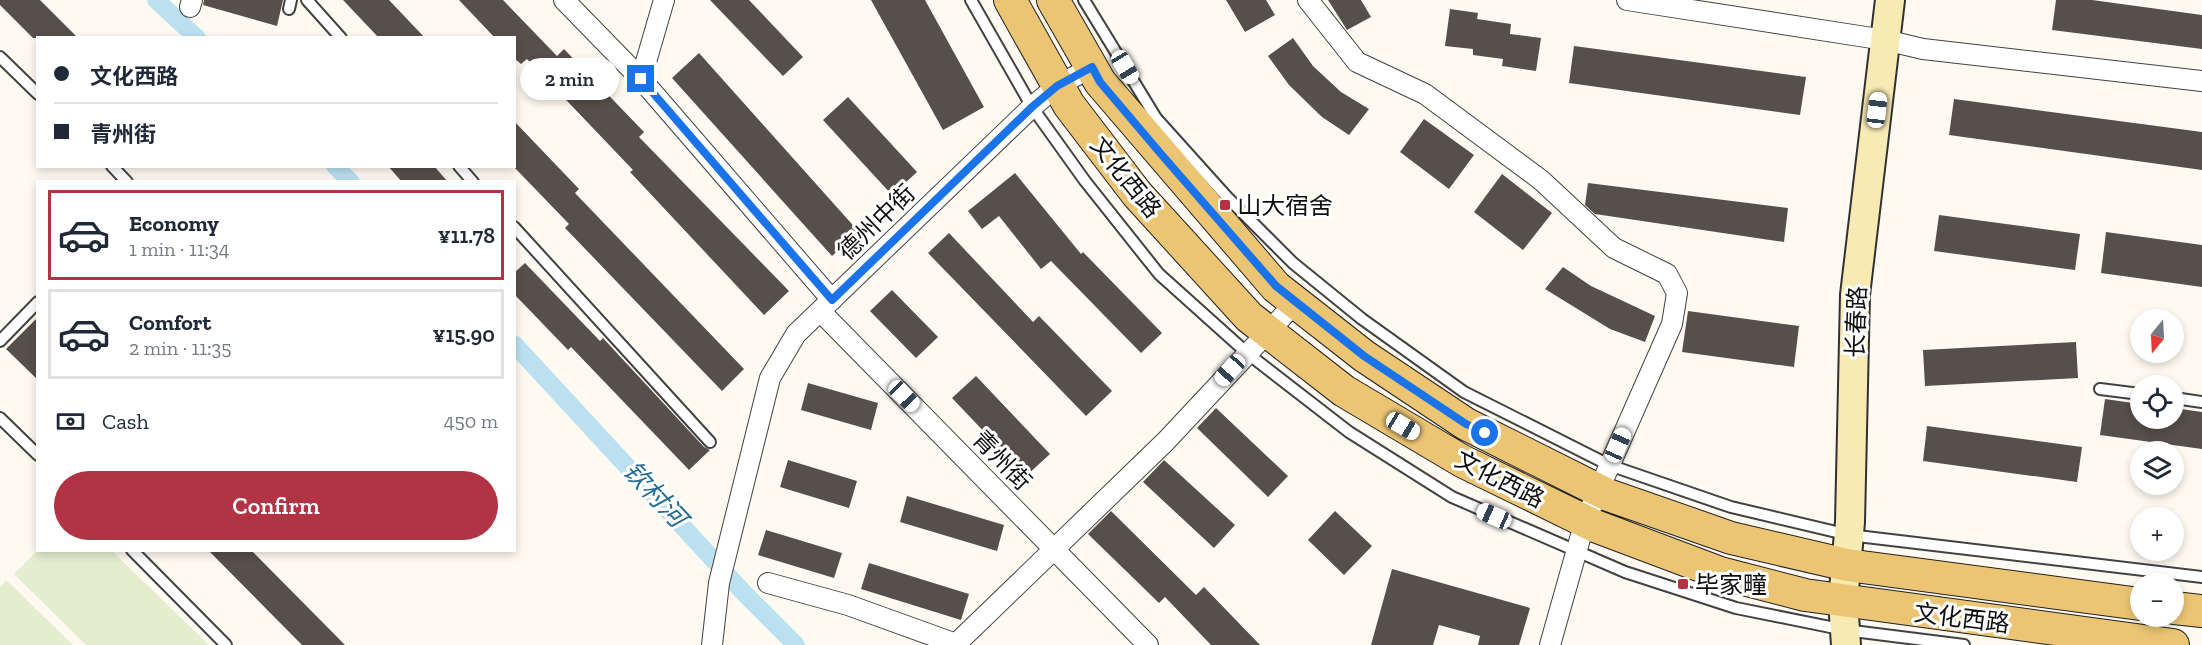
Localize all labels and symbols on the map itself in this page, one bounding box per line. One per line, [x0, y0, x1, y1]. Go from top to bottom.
car [1108, 47, 1142, 87]
callout: 2 min [521, 58, 620, 100]
route end [627, 65, 654, 92]
car [1866, 91, 1888, 129]
street label: 文化西路 [1085, 131, 1167, 223]
street label: 德州中街 [831, 178, 921, 266]
place label: 山大宿舍 [1237, 191, 1333, 220]
marker: 山大宿舍 [1218, 198, 1232, 212]
street label: 长春路 [1840, 286, 1872, 358]
north arrow [2130, 309, 2184, 363]
car [1211, 351, 1249, 389]
car [885, 377, 923, 415]
car [1383, 409, 1423, 443]
route start [1471, 419, 1498, 446]
street label: 青州街 [967, 424, 1037, 496]
car [1602, 425, 1634, 465]
street label: 文化西路 [1451, 444, 1549, 514]
water label: 钦村河 [617, 455, 697, 537]
car [1474, 500, 1514, 532]
place label: 毕家疃 [1695, 570, 1767, 599]
marker: 毕家疃 [1676, 577, 1690, 591]
street label: 文化西路 [1913, 598, 2011, 638]

